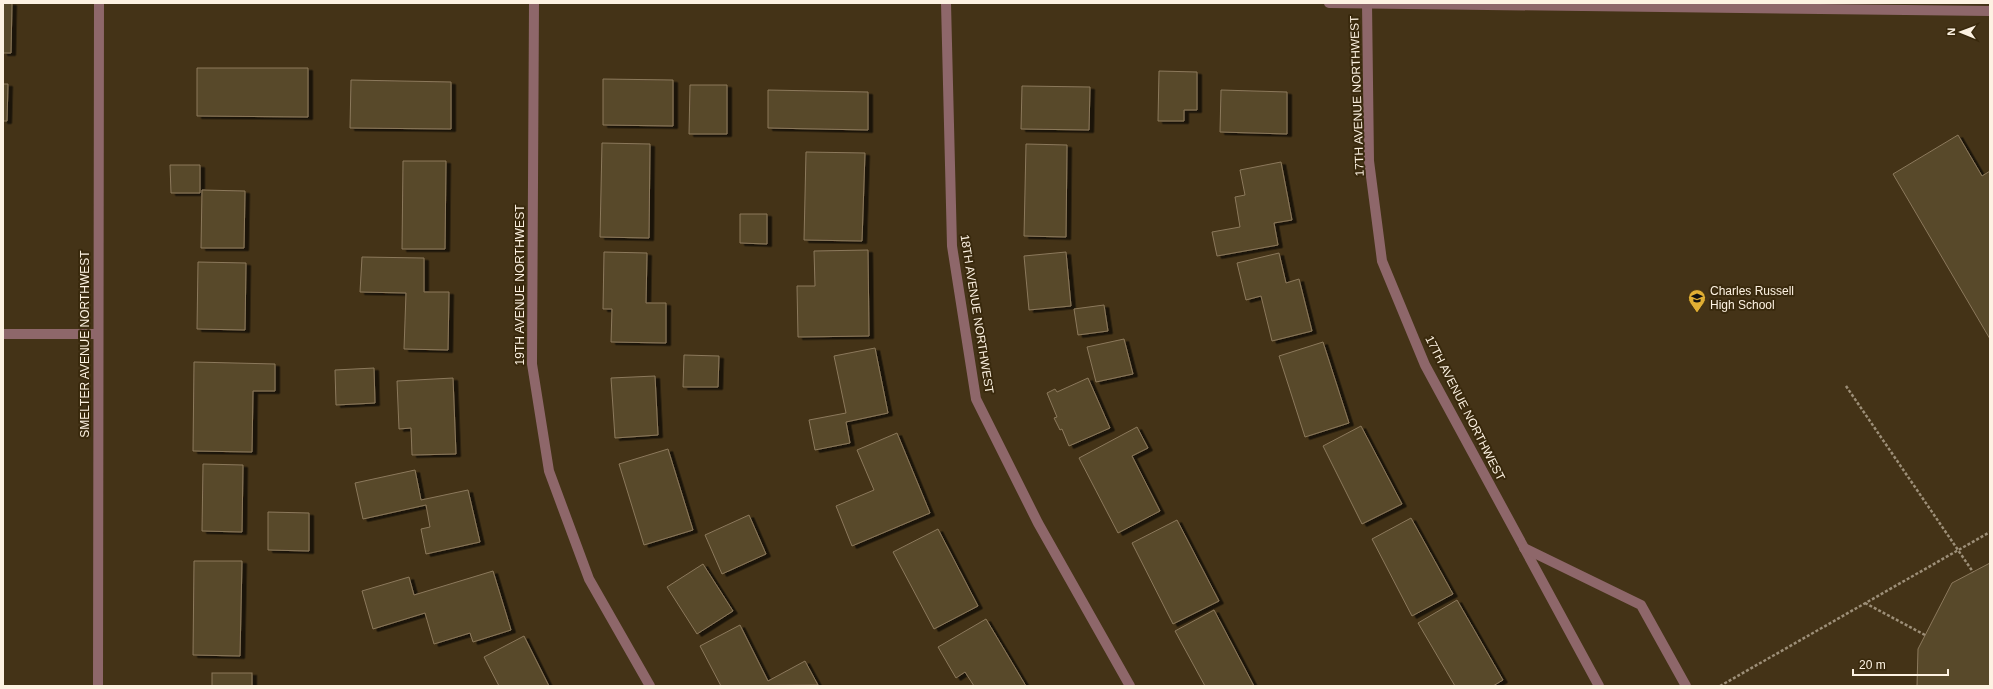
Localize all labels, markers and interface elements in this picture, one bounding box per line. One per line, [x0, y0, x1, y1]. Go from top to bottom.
north arrow [1941, 12, 1981, 52]
street label: 17TH AVENUE NORTHWEST [1347, 15, 1367, 177]
text: N [1945, 28, 1957, 36]
street label: 19TH AVENUE NORTHWEST [513, 204, 527, 365]
street label: 18TH AVENUE NORTHWEST [957, 233, 997, 395]
street label: SMELTER AVENUE NORTHWEST [78, 250, 92, 438]
place label: Charles Russell High School [1710, 284, 1794, 312]
school or university icon: Charles Russell High School [1687, 288, 1707, 313]
street label: 17TH AVENUE NORTHWEST [1422, 333, 1508, 483]
scale bar [1853, 651, 1948, 677]
text: 20 m [1859, 658, 1886, 672]

